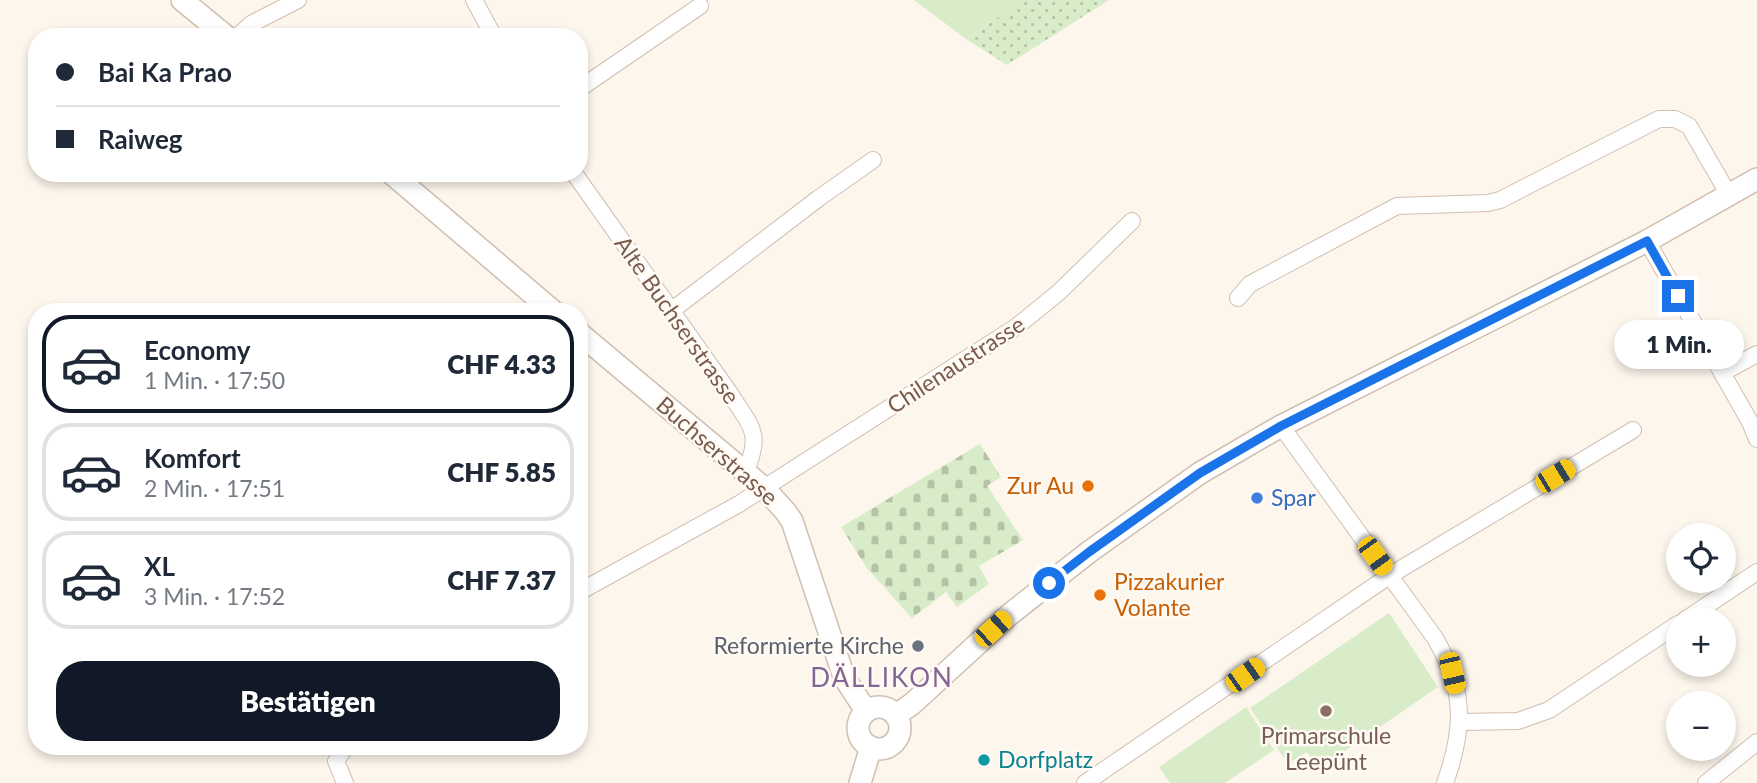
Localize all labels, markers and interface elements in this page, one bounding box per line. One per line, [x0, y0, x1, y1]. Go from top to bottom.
text: Bai Ka Prao [98, 56, 232, 88]
text: Raiweg [98, 123, 183, 155]
street label: Alte Buchserstrasse [609, 230, 746, 409]
route end [1662, 280, 1694, 312]
street label: Chilenaustrasse [881, 309, 1029, 419]
callout: 1 Min. [1613, 320, 1743, 370]
text: 1 Min. [1646, 330, 1712, 358]
icon: car [60, 333, 123, 396]
text: Economy [144, 334, 250, 366]
text: CHF 4.33 [447, 348, 556, 380]
text: 1 Min. · 17:50 [144, 366, 285, 394]
street label: Buchserstrasse [651, 390, 784, 511]
icon: car [60, 441, 123, 504]
text: Komfort [144, 442, 241, 474]
text: CHF 5.85 [447, 456, 556, 488]
car [1532, 456, 1579, 496]
place label: Zur Au [1007, 471, 1074, 499]
text: 2 Min. · 17:51 [144, 474, 285, 502]
marker: Zur Au [1080, 478, 1096, 494]
place label: Spar [1271, 483, 1317, 511]
marker: Spar [1249, 490, 1265, 506]
map controls [1666, 523, 1736, 761]
button: locate [1666, 523, 1736, 593]
car [1355, 533, 1396, 579]
icon: car [60, 549, 123, 612]
text: XL [144, 550, 175, 582]
text: CHF 7.37 [447, 564, 556, 596]
route start [1033, 567, 1065, 599]
place label: Pizzakurier Volante [1114, 567, 1225, 621]
text: 3 Min. · 17:52 [144, 582, 285, 610]
marker: Pizzakurier Volante [1092, 587, 1108, 603]
car [971, 607, 1016, 651]
button: + [1666, 607, 1736, 677]
place label: Reformierte Kirche [713, 631, 904, 659]
marker: Reformierte Kirche [910, 638, 926, 654]
car [1438, 650, 1467, 696]
car [1222, 654, 1269, 696]
button: Bestätigen [56, 661, 560, 741]
district label: DÄLLIKON [810, 661, 954, 693]
button: − [1666, 691, 1736, 761]
marker: Primarschule Leepünt [1318, 703, 1334, 719]
place label: Primarschule Leepünt [1261, 721, 1391, 775]
place label: Dorfplatz [998, 745, 1093, 773]
marker: Dorfplatz [976, 752, 992, 768]

